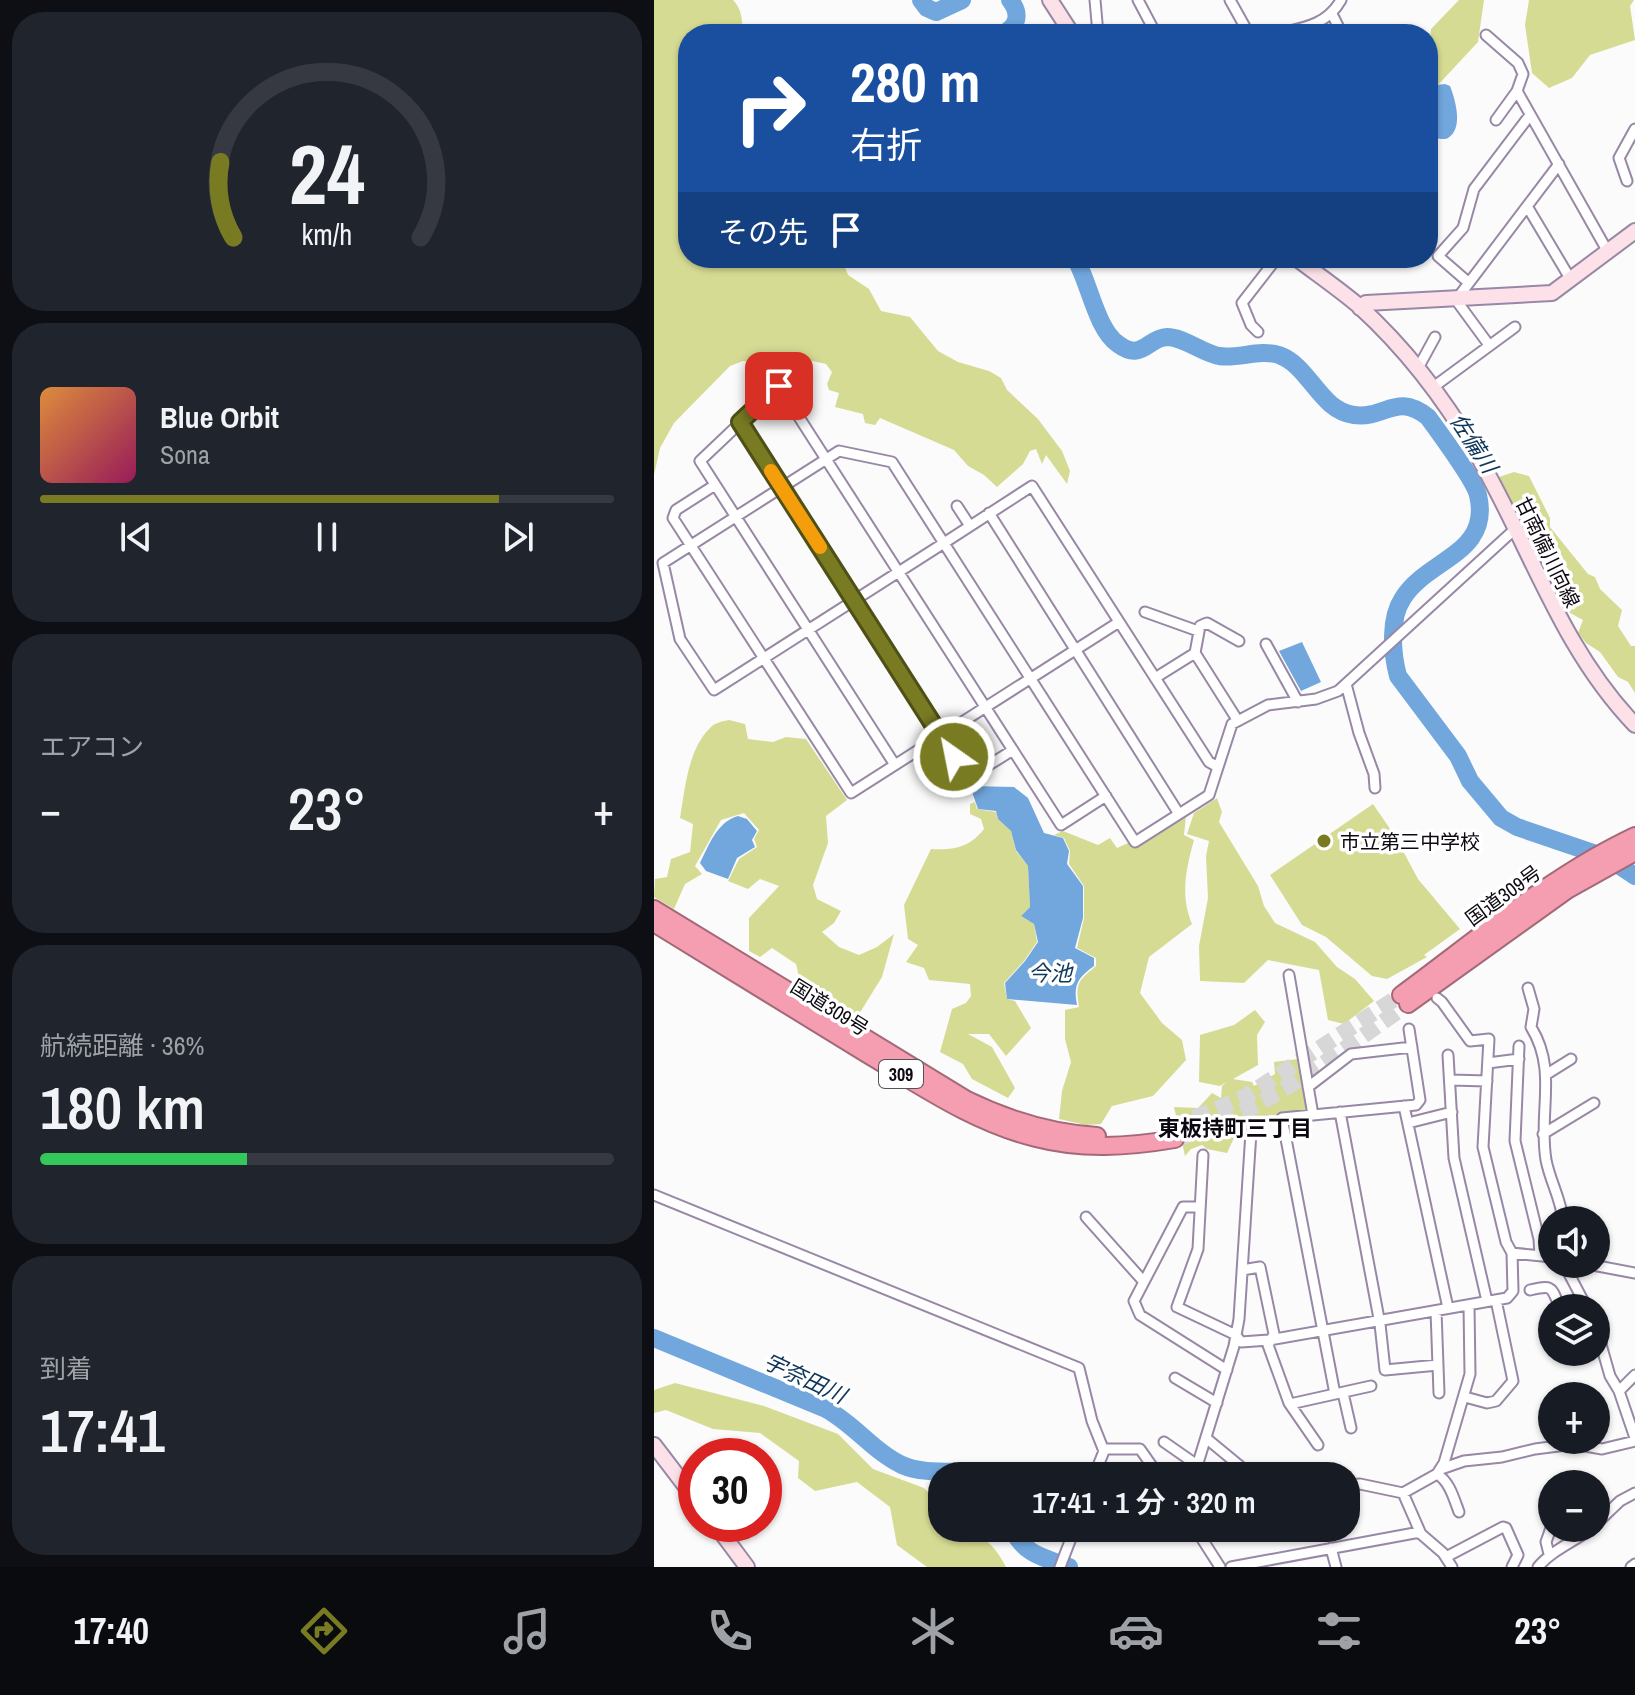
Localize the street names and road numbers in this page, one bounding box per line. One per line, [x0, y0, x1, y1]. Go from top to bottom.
street label: 甘南備川向線 [1510, 492, 1586, 612]
street label: 国道309号 [1460, 858, 1546, 932]
street label: 国道309号 [786, 972, 874, 1042]
road number: 309 [879, 1060, 923, 1088]

